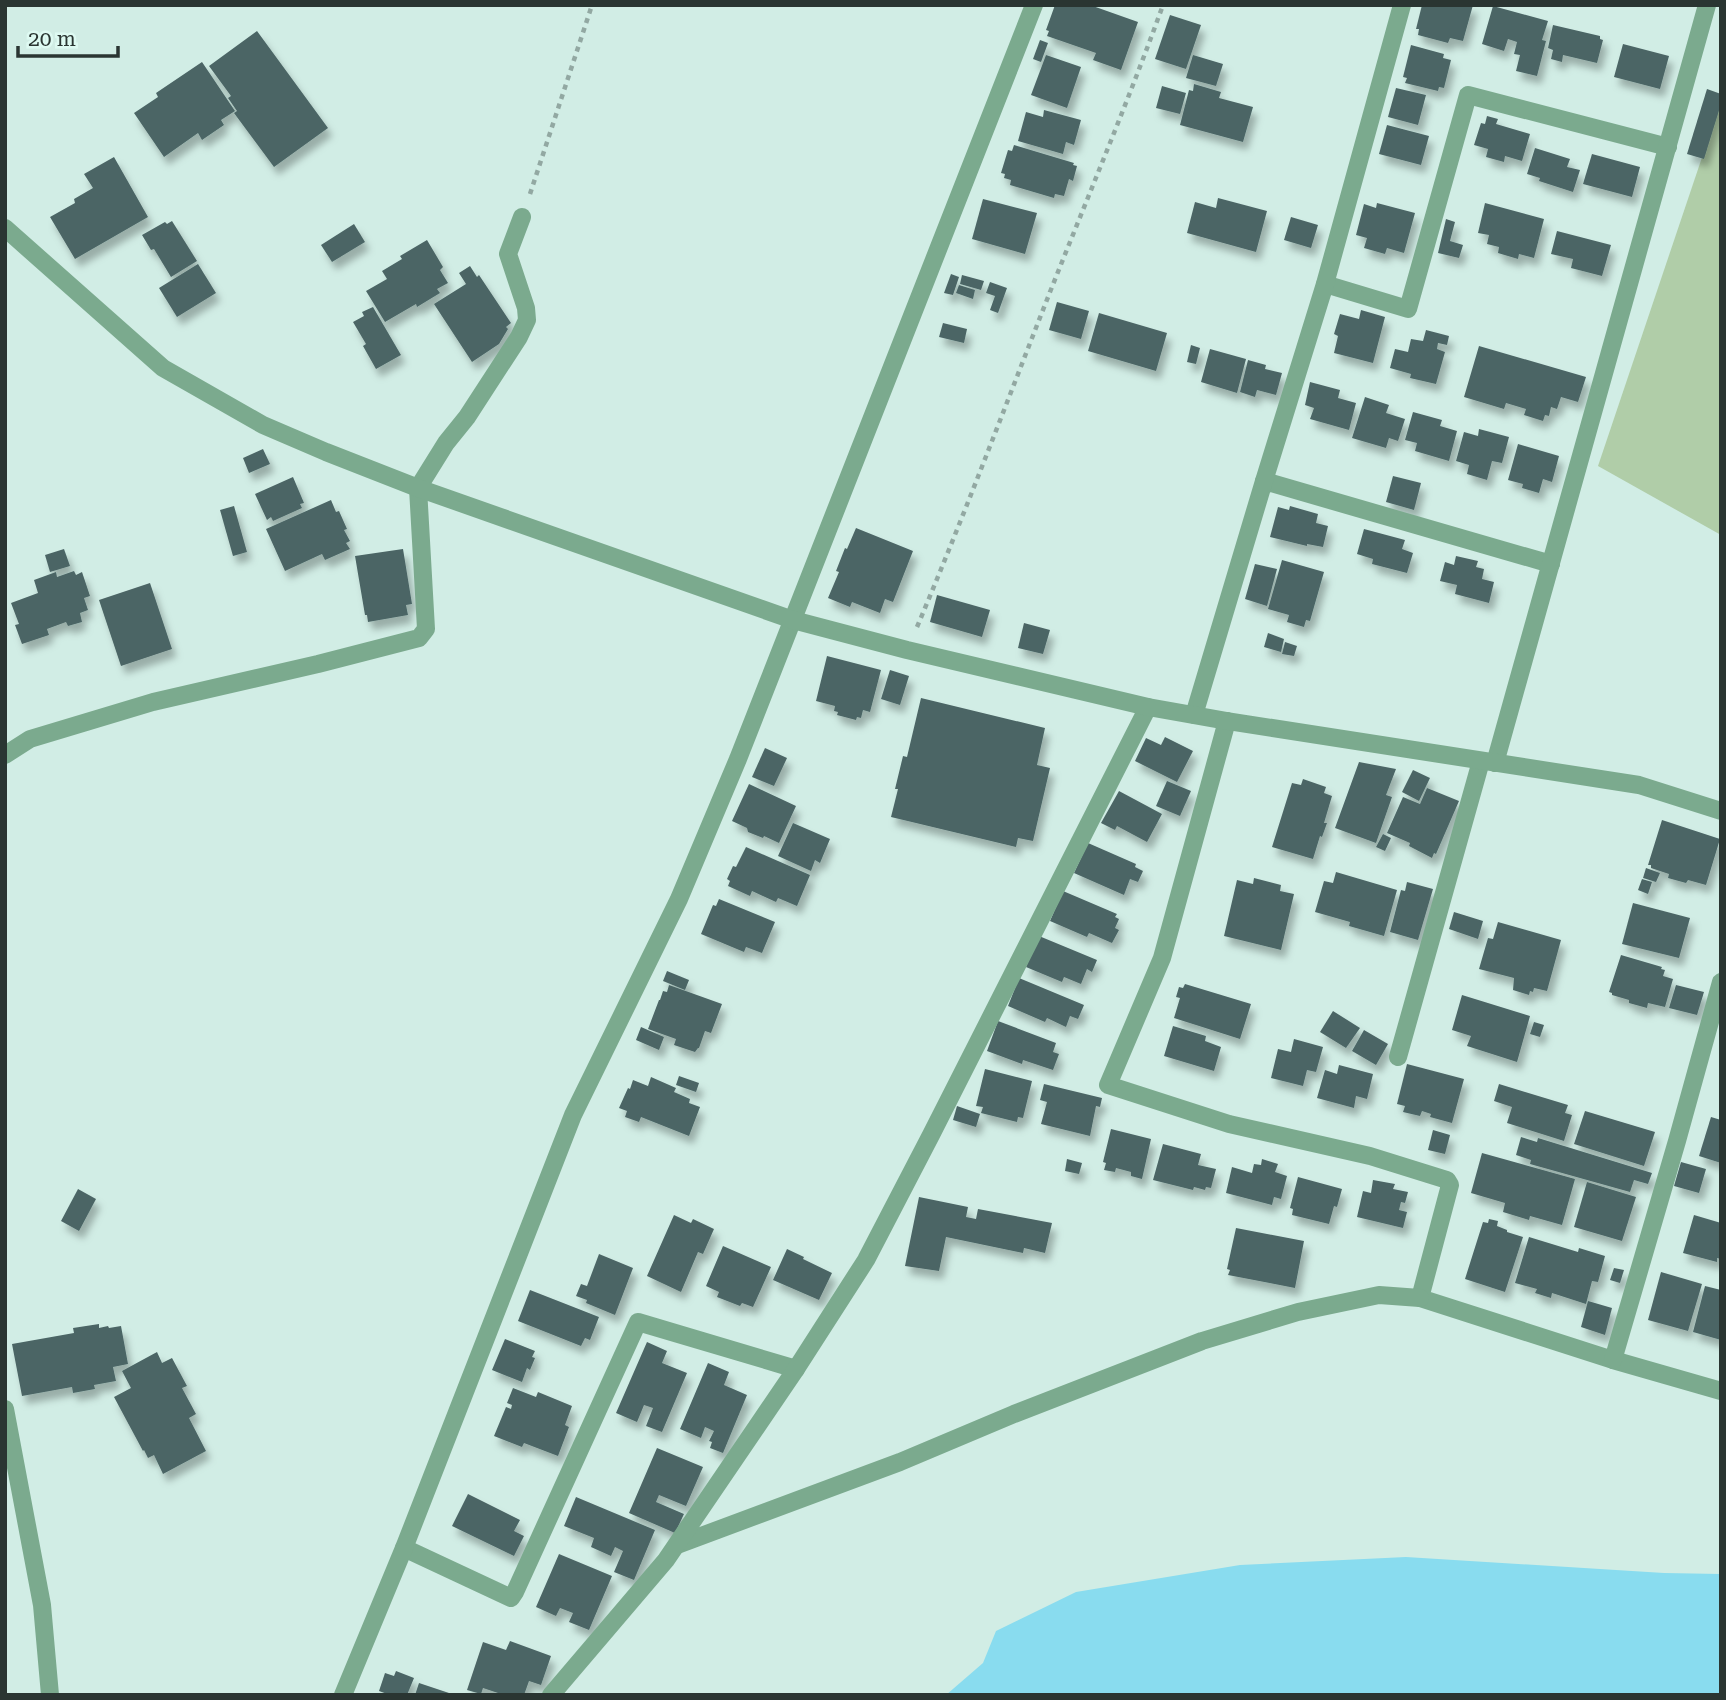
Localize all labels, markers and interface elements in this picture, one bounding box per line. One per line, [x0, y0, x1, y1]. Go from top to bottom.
scale bar [18, 14, 117, 58]
text: 20 m [28, 27, 76, 51]

